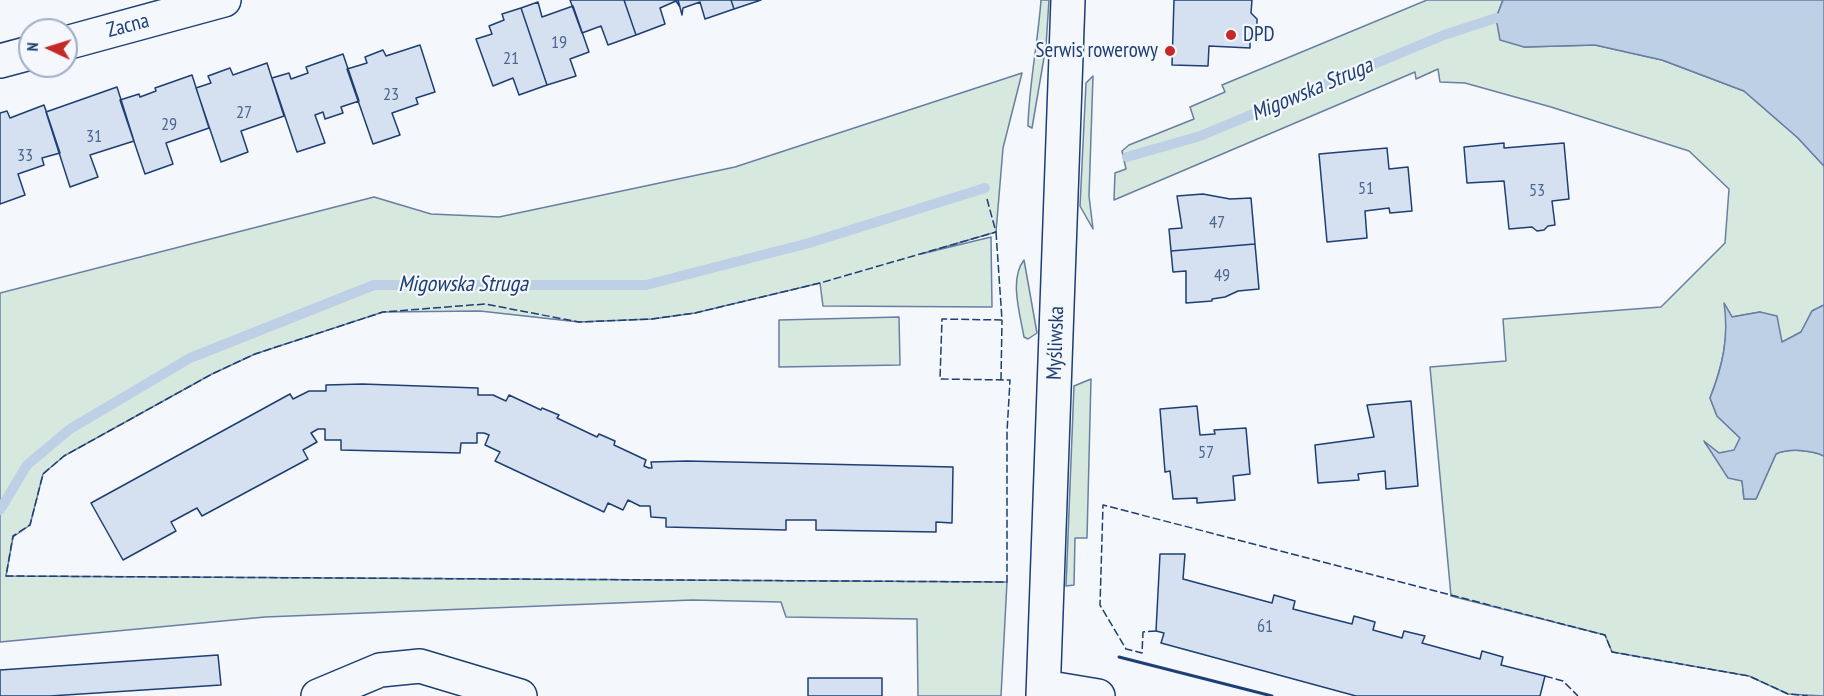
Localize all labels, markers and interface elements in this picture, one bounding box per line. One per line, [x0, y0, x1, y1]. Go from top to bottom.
street label: Zacna [104, 8, 152, 44]
north arrow [18, 18, 78, 78]
place label: DPD [1243, 22, 1275, 48]
marker: DPD [1224, 28, 1238, 42]
house number: 19 [551, 32, 567, 54]
place label: Serwis rowerowy [1035, 38, 1158, 64]
text: N [22, 42, 42, 52]
marker: Serwis rowerowy [1163, 44, 1177, 58]
house number: 21 [503, 48, 519, 70]
water label: Migowska Struga [1247, 53, 1377, 127]
house number: 23 [383, 84, 399, 106]
house number: 27 [236, 102, 252, 124]
house number: 29 [161, 114, 177, 136]
house number: 31 [86, 126, 102, 148]
house number: 33 [17, 145, 33, 167]
house number: 51 [1358, 178, 1374, 200]
house number: 53 [1529, 180, 1545, 202]
house number: 47 [1209, 212, 1225, 234]
house number: 49 [1214, 265, 1230, 287]
water label: Migowska Struga [398, 272, 528, 298]
street label: Myśliwska [1042, 306, 1070, 380]
house number: 57 [1198, 442, 1214, 464]
house number: 61 [1257, 616, 1273, 638]

